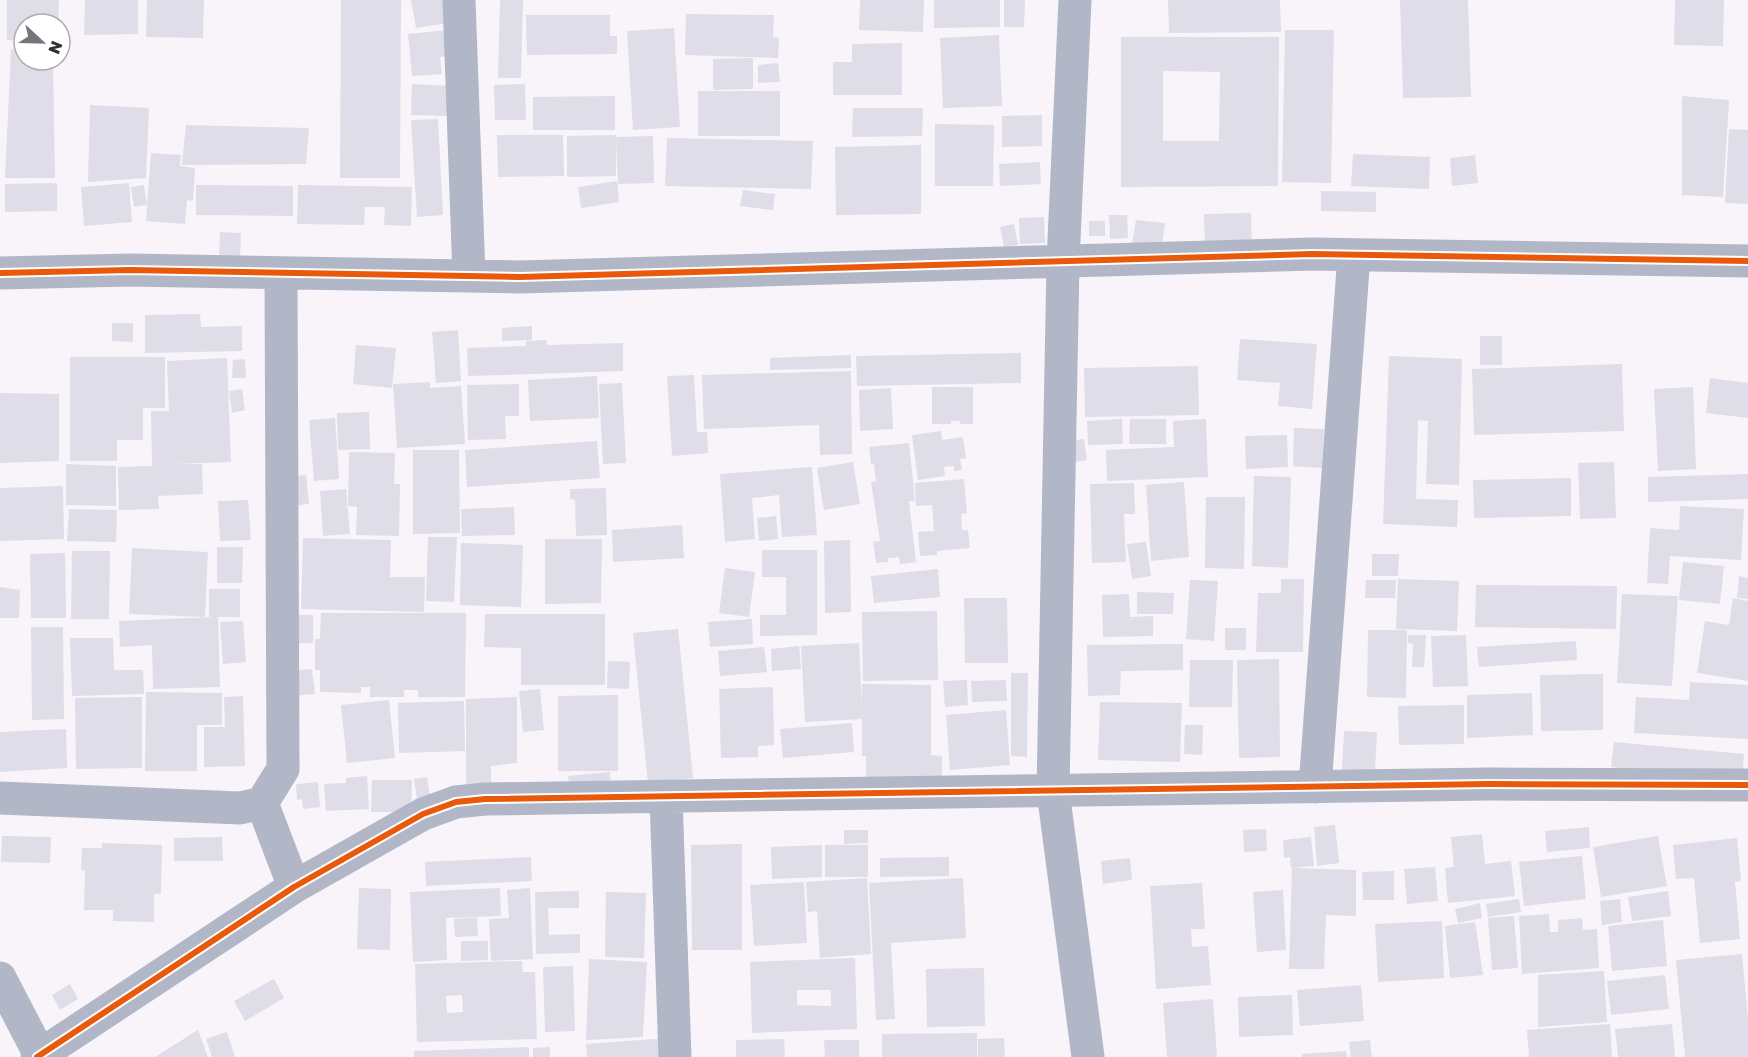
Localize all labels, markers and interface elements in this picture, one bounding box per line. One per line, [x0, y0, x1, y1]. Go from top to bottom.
north arrow [12, 12, 72, 72]
text: N [44, 38, 67, 57]

